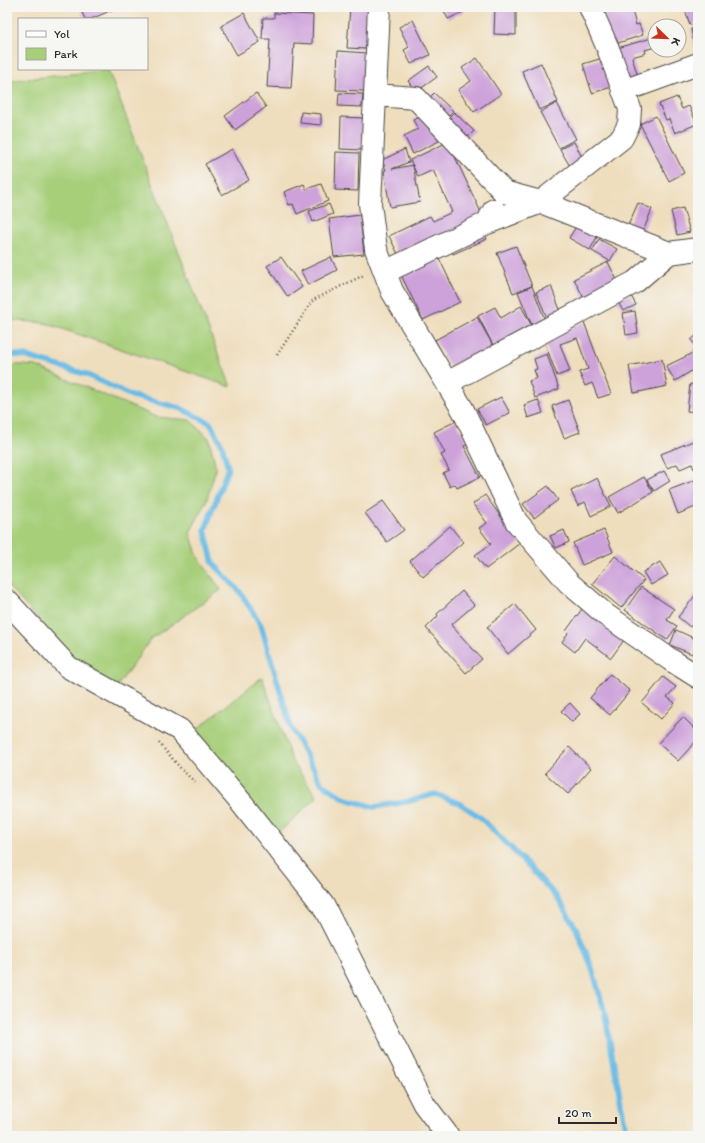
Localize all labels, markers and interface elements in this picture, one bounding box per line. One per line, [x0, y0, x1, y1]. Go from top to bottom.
legend [18, 18, 148, 70]
north arrow [647, 18, 687, 58]
text: Yol [54, 27, 70, 41]
text: K [668, 36, 683, 48]
text: Park [54, 47, 78, 61]
scale bar [559, 1099, 616, 1125]
text: 20 m [565, 1106, 592, 1120]

